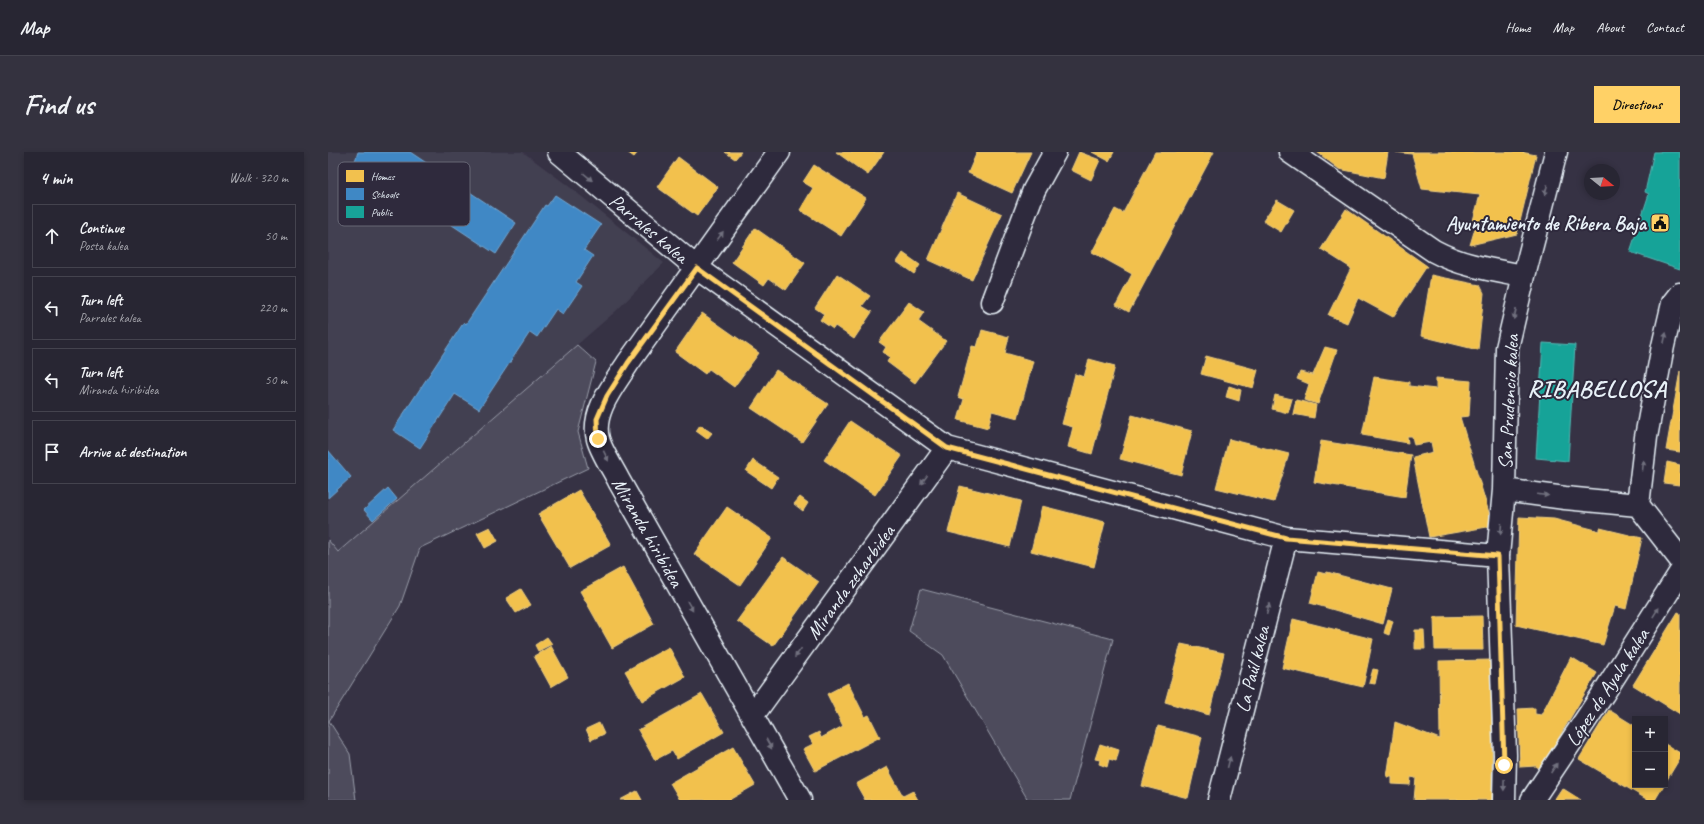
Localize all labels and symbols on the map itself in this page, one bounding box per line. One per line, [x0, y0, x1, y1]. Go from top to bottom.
legend [338, 162, 470, 226]
north arrow [1584, 164, 1620, 200]
text: Homes [371, 169, 396, 183]
one-way arrow [583, 172, 594, 181]
one-way arrow [1543, 184, 1549, 196]
text: Schools [371, 187, 400, 201]
street label: Parrales kalea [604, 188, 695, 270]
text: Public [371, 205, 393, 219]
place label: Ayuntamiento de Ribera Baja [1446, 211, 1648, 236]
public building icon: Ayuntamiento de Ribera Baja [1649, 212, 1671, 234]
one-way arrow [716, 231, 724, 241]
one-way arrow [1511, 307, 1517, 320]
street label: San Prudencio kalea [1492, 332, 1525, 470]
one-way arrow [1662, 332, 1668, 344]
district label: RIBABELLOSA [1527, 374, 1667, 404]
route end [589, 430, 607, 448]
one-way arrow [603, 451, 610, 462]
one-way arrow [1640, 460, 1646, 472]
street label: Miranda hiribidea [606, 473, 690, 593]
one-way arrow [920, 474, 928, 485]
one-way arrow [1537, 492, 1549, 498]
street label: Miranda zeharbidea [801, 519, 901, 644]
one-way arrow [1497, 523, 1504, 535]
one-way arrow [687, 600, 694, 612]
one-way arrow [1265, 603, 1271, 615]
one-way arrow [1652, 606, 1659, 618]
street label: La Paúl kalea [1230, 622, 1276, 715]
street label: López de Ayala kalea [1560, 622, 1656, 751]
one-way arrow [794, 648, 802, 658]
one-way arrow [765, 738, 772, 749]
one-way arrow [1226, 756, 1232, 768]
route start [1495, 756, 1513, 774]
one-way arrow [1550, 762, 1558, 773]
one-way arrow [1501, 779, 1507, 792]

